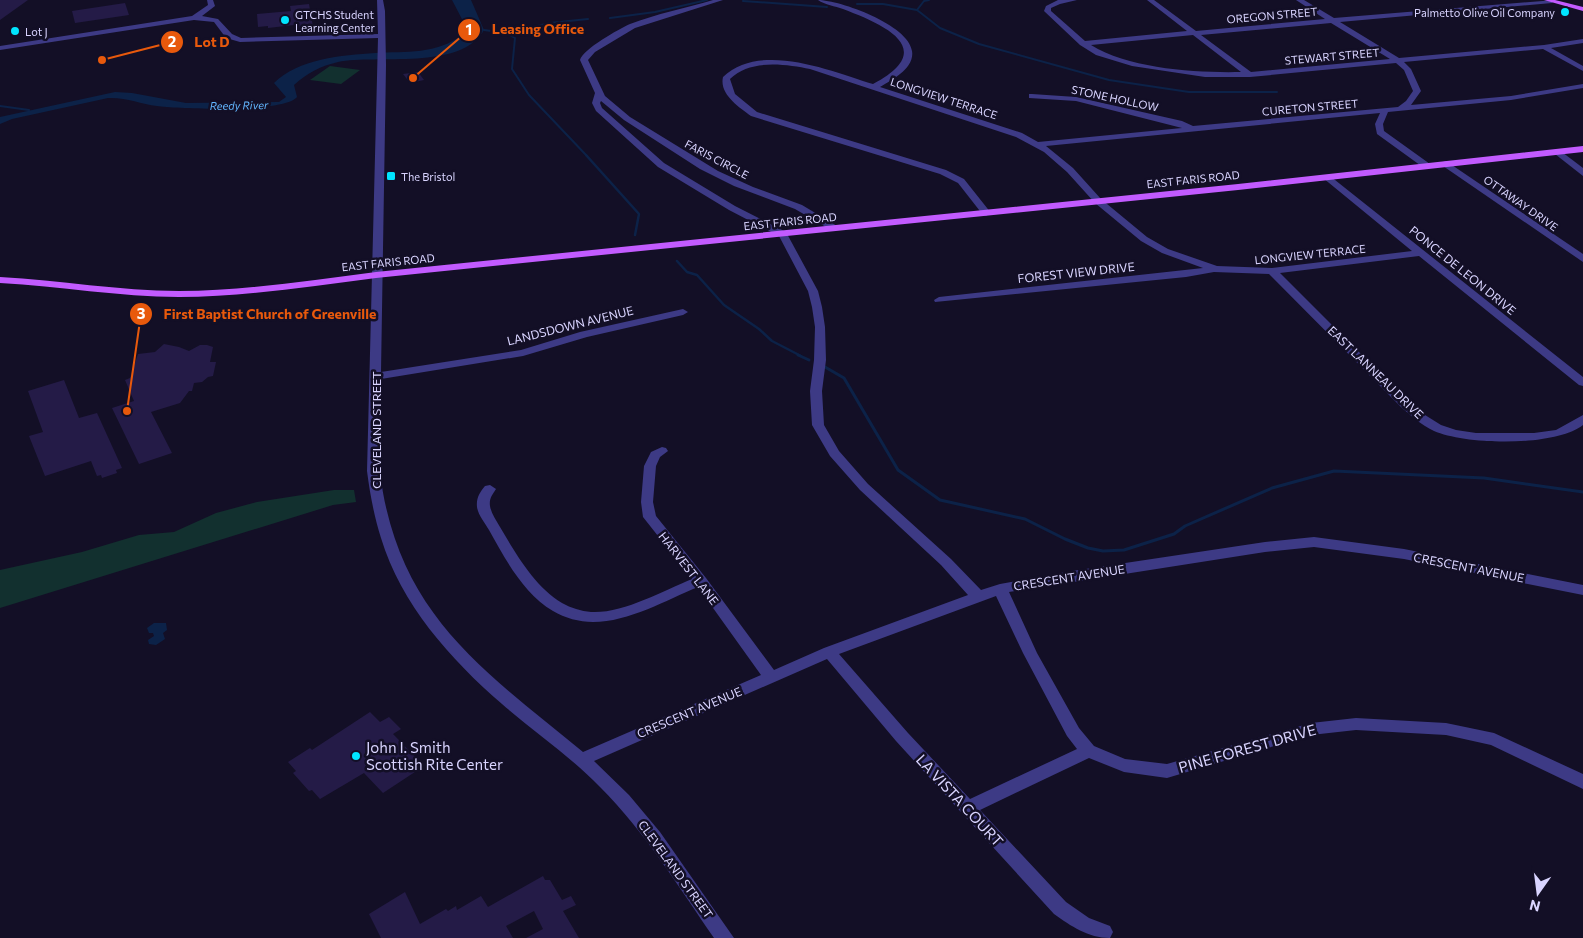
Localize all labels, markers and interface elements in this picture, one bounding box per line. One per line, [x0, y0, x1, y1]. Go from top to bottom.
street label: OREGON STREET [1226, 5, 1318, 25]
place label: Palmetto Olive Oil Company [1414, 6, 1555, 19]
marker: Palmetto Olive Oil Company [1559, 6, 1571, 18]
place label: GTCHS Student Learning Center [295, 8, 376, 34]
marker: GTCHS Student Learning Center [279, 14, 291, 26]
callout: Leasing Office [456, 15, 594, 44]
text: 1 [466, 20, 472, 38]
text: Leasing Office [492, 20, 584, 37]
marker: Lot J [9, 25, 21, 37]
place label: Lot J [25, 25, 48, 39]
callout: Lot D [160, 27, 240, 56]
text: 2 [168, 32, 176, 50]
text: Lot D [194, 33, 230, 50]
street label: STEWART STREET [1284, 45, 1380, 67]
street label: LONGVIEW TERRACE [889, 75, 999, 121]
street label: STONE HOLLOW [1070, 82, 1160, 114]
street label: CURETON STREET [1261, 96, 1359, 118]
water label: Reedy River [210, 98, 269, 112]
street label: FARIS CIRCLE [683, 137, 751, 181]
street label: EAST FARIS ROAD [1146, 168, 1240, 190]
marker: The Bristol [385, 170, 397, 182]
place label: The Bristol [401, 170, 455, 183]
street label: OTTAWAY DRIVE [1481, 173, 1561, 233]
street label: EAST FARIS ROAD [743, 210, 837, 232]
street label: PONCE DE LEON DRIVE [1407, 223, 1519, 317]
street label: LONGVIEW TERRACE [1254, 242, 1366, 266]
street label: EAST FARIS ROAD [341, 251, 435, 273]
street label: FOREST VIEW DRIVE [1017, 259, 1135, 285]
callout: First Baptist Church of Greenville [129, 300, 386, 329]
street label: LANDSDOWN AVENUE [505, 303, 635, 347]
text: 3 [137, 304, 146, 322]
text: First Baptist Church of Greenville [164, 305, 376, 322]
street label: EAST LANNEAU DRIVE [1325, 323, 1427, 421]
street label: CLEVELAND STREET [369, 371, 383, 489]
street label: HARVEST LANE [656, 529, 722, 607]
street label: CRESCENT AVENUE [1412, 549, 1526, 585]
street label: CRESCENT AVENUE [1012, 561, 1126, 593]
street label: CRESCENT AVENUE [634, 684, 744, 740]
street label: PINE FOREST DRIVE [1176, 720, 1318, 776]
place label: John I. Smith Scottish Rite Center [366, 738, 503, 773]
marker: John I. Smith Scottish Rite Center [350, 750, 362, 762]
street label: LA VISTA COURT [913, 750, 1008, 850]
street label: CLEVELAND STREET [636, 817, 716, 921]
north arrow [1513, 868, 1563, 918]
text: N [1528, 897, 1542, 916]

